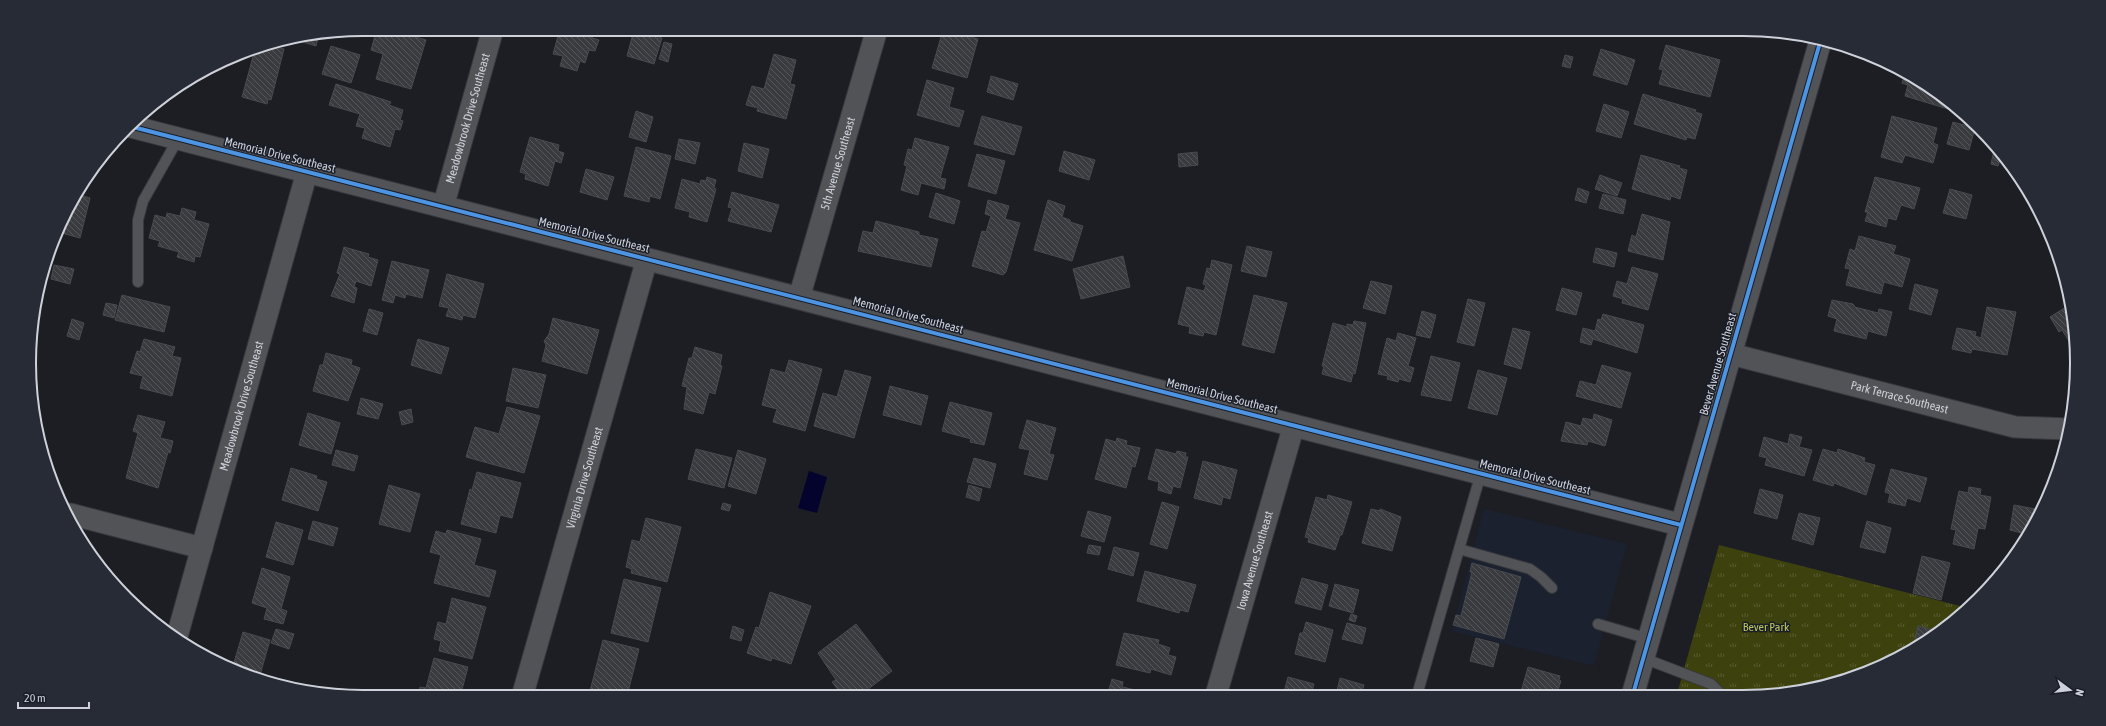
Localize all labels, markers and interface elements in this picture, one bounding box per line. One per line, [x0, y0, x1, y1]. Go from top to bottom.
street label: Meadowbrook Drive Southeast [443, 51, 493, 185]
street label: 5th Avenue Southeast [818, 115, 858, 212]
street label: Memorial Drive Southeast [223, 134, 337, 176]
street label: Memorial Drive Southeast [537, 214, 651, 256]
street label: Memorial Drive Southeast [851, 293, 965, 337]
street label: Bever Avenue Southeast [1697, 311, 1739, 417]
street label: Meadowbrook Drive Southeast [217, 339, 267, 473]
street label: Memorial Drive Southeast [1165, 375, 1279, 417]
street label: Park Terrace Southeast [1849, 378, 1950, 417]
street label: Virginia Drive Southeast [563, 425, 606, 530]
street label: Memorial Drive Southeast [1478, 456, 1592, 498]
street label: Iowa Avenue Southeast [1234, 509, 1276, 612]
park label: Bever Park [1743, 620, 1790, 634]
north arrow [2050, 670, 2090, 710]
scale bar [18, 684, 89, 710]
text: N [2073, 688, 2086, 697]
text: 20 m [24, 691, 46, 705]

